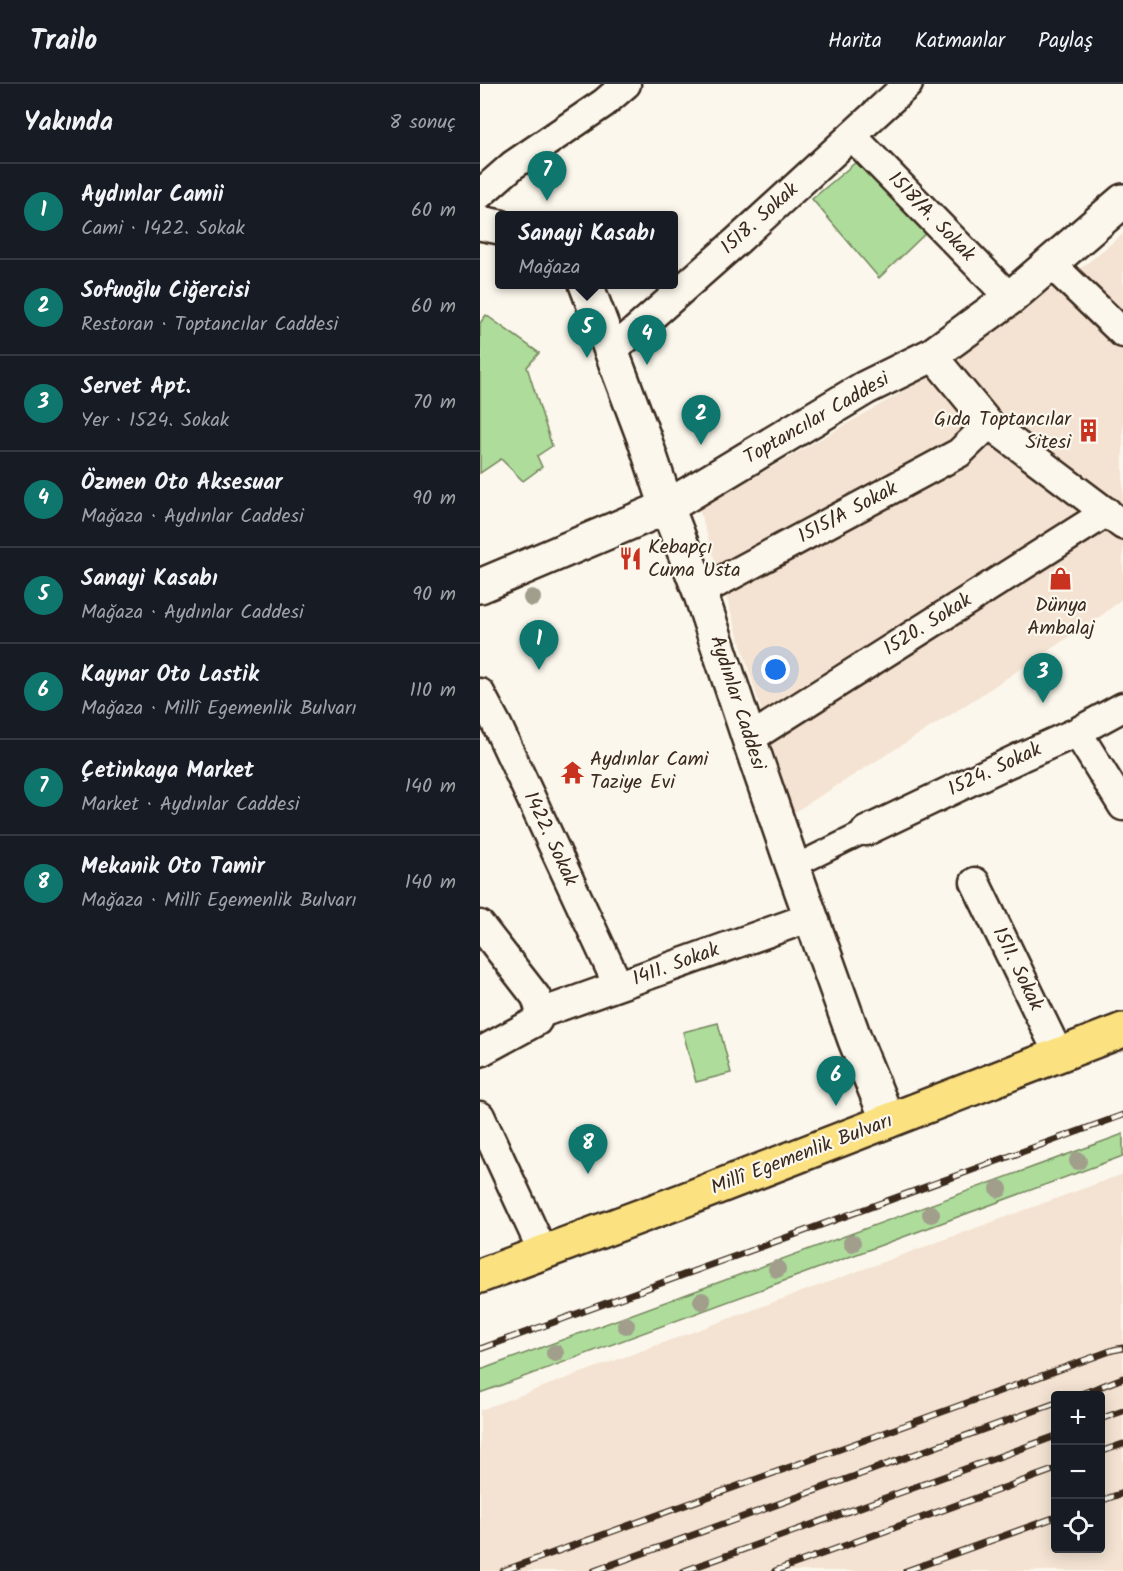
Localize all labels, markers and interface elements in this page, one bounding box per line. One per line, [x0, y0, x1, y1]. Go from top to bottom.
text: Trailo [30, 19, 97, 64]
text: Harita [828, 25, 882, 58]
text: Katmanlar [915, 25, 1005, 58]
text: Paylaş [1038, 25, 1093, 58]
text: Yakında [24, 102, 113, 144]
text: 8 sonuç [389, 107, 456, 139]
pin: 7 [528, 152, 566, 201]
street label: 1518/A. Sokak [879, 164, 983, 270]
street label: 1518. Sokak [714, 175, 807, 263]
text: Aydınlar Camii [81, 178, 224, 213]
text: 1 [40, 195, 47, 227]
text: 60 m [411, 195, 456, 227]
popup [495, 211, 678, 289]
text: Cami · 1422. Sokak [81, 213, 245, 245]
text: Sanayi Kasabı [518, 217, 655, 252]
text: Mağaza [518, 252, 580, 284]
text: Sofuoğlu Ciğercisi [81, 274, 250, 309]
text: 2 [38, 291, 49, 323]
text: 60 m [411, 291, 456, 323]
pin: 5 [568, 308, 606, 358]
text: Restoran · Toptancılar Caddesi [81, 309, 338, 341]
pin: 4 [628, 316, 666, 365]
street label: Toptancılar Caddesi [738, 364, 897, 474]
text: Servet Apt. [81, 370, 191, 405]
text: 3 [38, 387, 49, 419]
text: 70 m [413, 387, 456, 419]
pin: 2 [682, 396, 720, 445]
place label: Gıda Toptancılar Sitesi [934, 404, 1072, 459]
text: Yer · 1524. Sokak [81, 405, 229, 437]
building icon: Gıda Toptancılar Sitesi [1076, 418, 1102, 444]
text: Özmen Oto Aksesuar [81, 466, 283, 501]
street label: 1515/A Sokak [792, 473, 904, 553]
text: 4 [38, 483, 49, 515]
text: 90 m [412, 483, 456, 515]
text: Mağaza · Aydınlar Caddesi [81, 501, 304, 533]
place label: Kebapçı Cuma Usta [648, 532, 741, 587]
restaurant icon: Kebapçı Cuma Usta [617, 546, 643, 572]
text: Sanayi Kasabı [81, 562, 218, 597]
shop icon: Dünya Ambalaj [1048, 566, 1074, 592]
text: 5 [38, 579, 49, 611]
text: 90 m [412, 579, 456, 611]
street label: 1520. Sokak [877, 585, 979, 665]
place label: Dünya Ambalaj [1027, 590, 1096, 645]
text: Mağaza · Aydınlar Caddesi [81, 597, 304, 629]
pin: 1 [520, 620, 558, 670]
street label: Aydınlar Caddesi [700, 632, 774, 776]
pin: 3 [1024, 654, 1062, 703]
your location [761, 655, 790, 684]
text: Kaynar Oto Lastik [81, 658, 259, 693]
text: 6 [38, 675, 49, 707]
text: 110 m [410, 675, 456, 707]
text: Mağaza · Millî Egemenlik Bulvarı [81, 693, 357, 725]
street label: 1524. Sokak [943, 734, 1048, 806]
place label: Aydınlar Cami Taziye Evi [590, 744, 710, 799]
text: Çetinkaya Market [81, 754, 254, 789]
temple icon: Aydınlar Cami Taziye Evi [559, 759, 585, 785]
text: 7 [39, 771, 48, 803]
text: 140 m [405, 771, 456, 803]
street label: 1422. Sokak [514, 786, 586, 892]
text: Market · Aydınlar Caddesi [81, 789, 300, 821]
text: Mekanik Oto Tamir [81, 850, 265, 885]
text: 8 [38, 867, 49, 899]
text: 140 m [405, 867, 456, 899]
text: Mağaza · Millî Egemenlik Bulvarı [81, 885, 357, 917]
street label: 1511. Sokak [983, 921, 1051, 1017]
street label: 1411. Sokak [628, 934, 725, 996]
pin: 6 [816, 1056, 856, 1106]
street label: Millî Egemenlik Bulvarı [706, 1106, 898, 1204]
pin: 8 [568, 1124, 608, 1174]
map controls [1051, 1391, 1105, 1553]
button: + [1051, 1391, 1105, 1445]
button: − [1051, 1445, 1105, 1499]
button: locate [1051, 1499, 1105, 1553]

